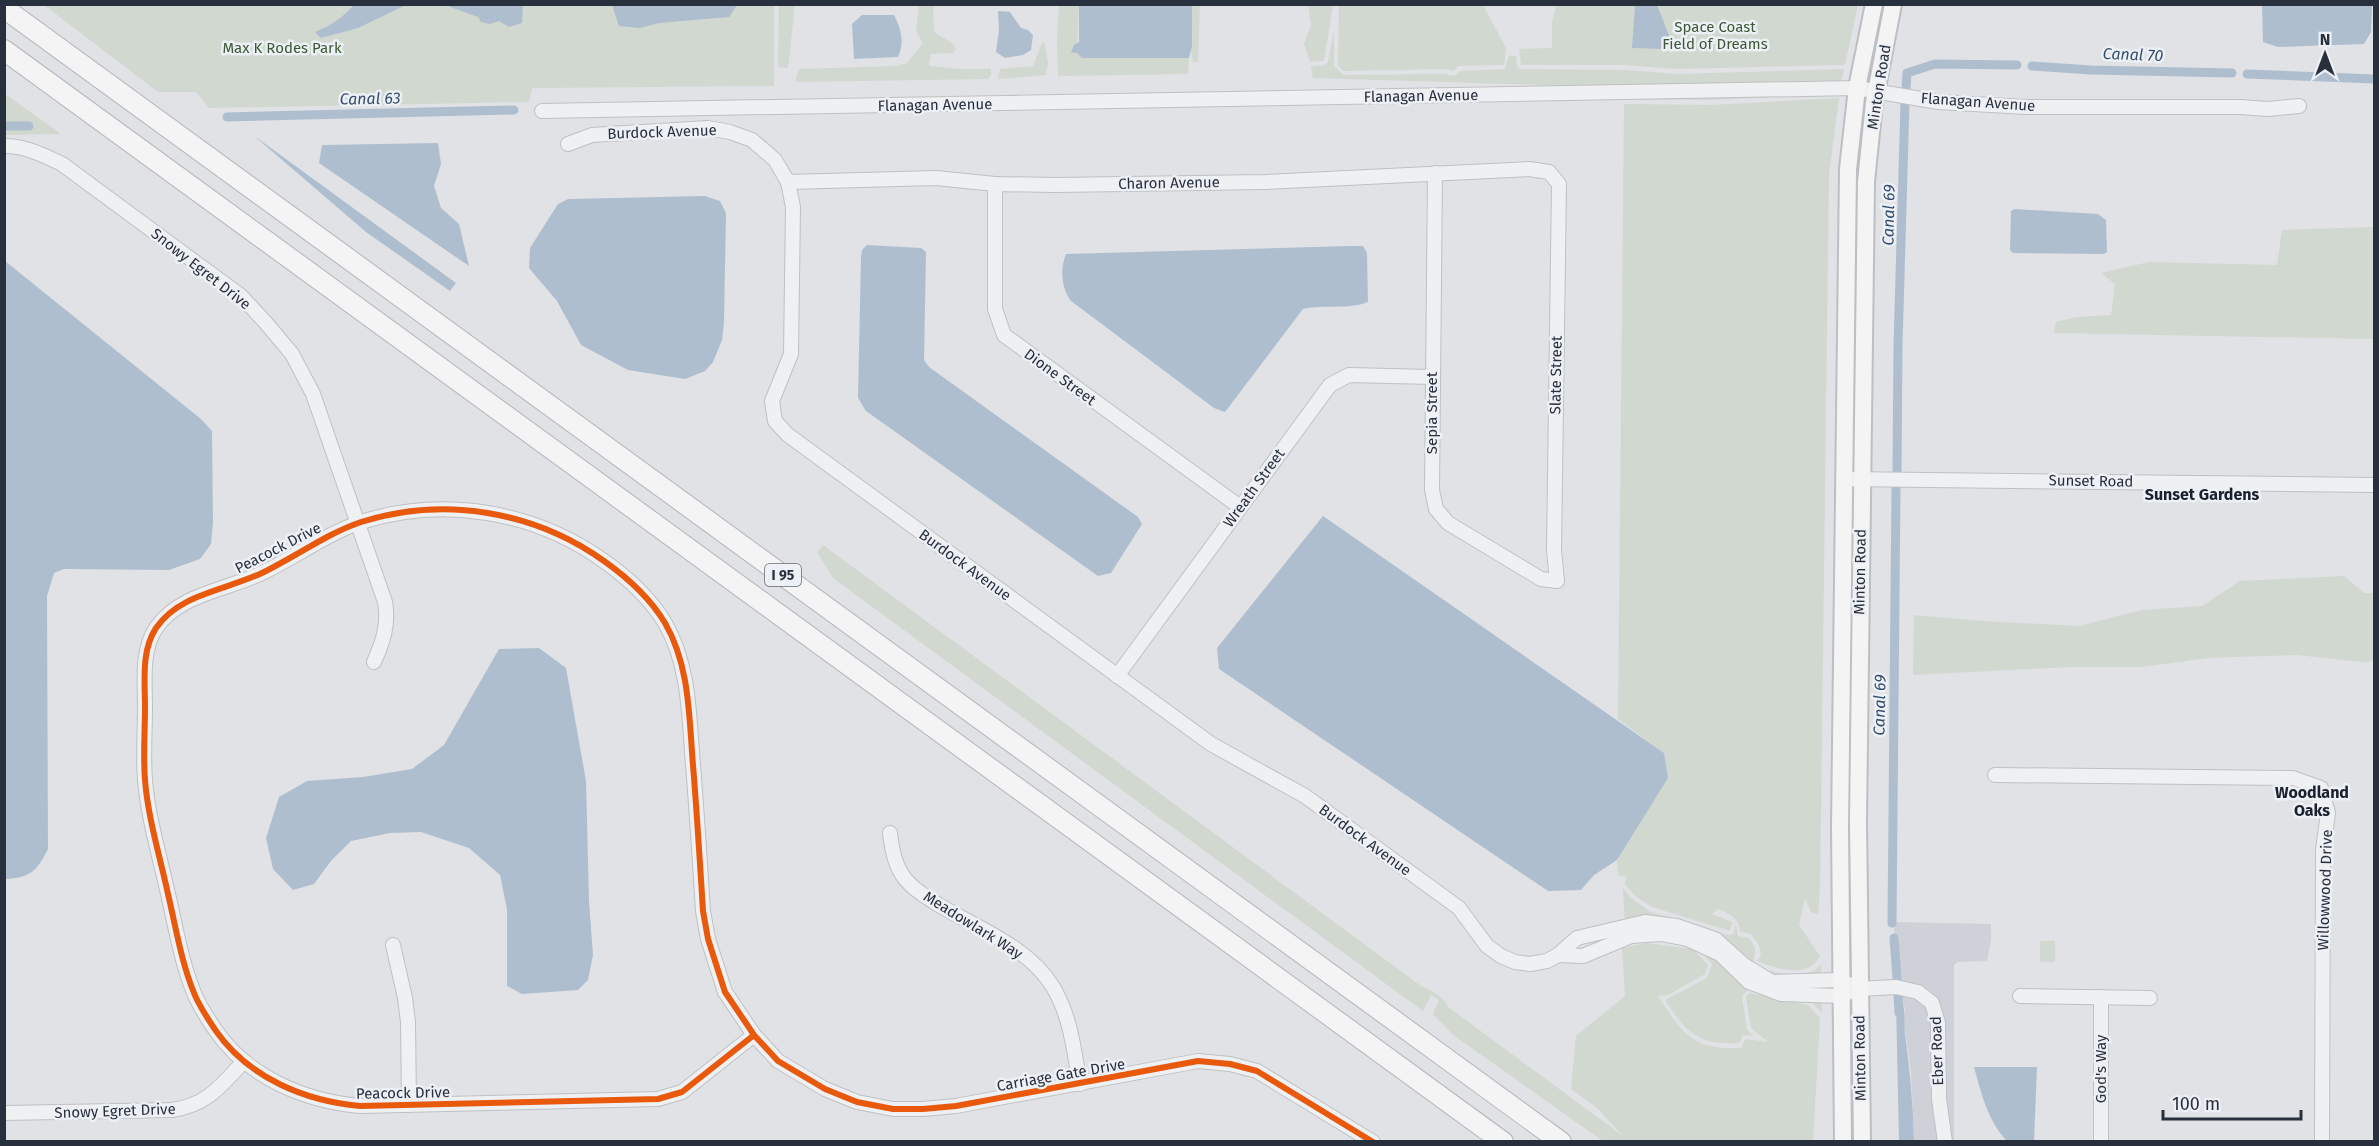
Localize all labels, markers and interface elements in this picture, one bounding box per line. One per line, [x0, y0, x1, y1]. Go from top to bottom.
park label: Space Coast Field of Dreams [1662, 18, 1768, 53]
north arrow [2295, 24, 2355, 84]
text: N [2320, 30, 2330, 49]
park label: Max K Rodes Park [222, 39, 342, 57]
street label: Minton Road [1863, 43, 1895, 131]
water label: Canal 70 [2102, 44, 2164, 65]
street label: Flanagan Avenue [1363, 86, 1479, 106]
water label: Canal 63 [339, 88, 401, 109]
street label: Flanagan Avenue [1920, 89, 2036, 115]
street label: Flanagan Avenue [877, 95, 993, 115]
street label: Burdock Avenue [607, 121, 717, 143]
street label: Charon Avenue [1118, 173, 1220, 193]
water label: Canal 69 [1878, 184, 1899, 246]
street label: Snowy Egret Drive [148, 225, 254, 313]
street label: Slate Street [1546, 335, 1566, 415]
street label: Dione Street [1021, 345, 1100, 409]
street label: Sepia Street [1423, 371, 1441, 454]
street label: Wreath Street [1219, 445, 1289, 531]
street label: Sunset Road [2048, 471, 2134, 491]
district label: Sunset Gardens [2145, 485, 2260, 504]
street label: Peacock Drive [232, 519, 324, 577]
street label: Burdock Avenue [915, 526, 1015, 604]
street label: Minton Road [1850, 529, 1870, 615]
road number: I 95 [765, 564, 801, 586]
water label: Canal 69 [1869, 674, 1890, 736]
district label: Woodland Oaks [2275, 783, 2349, 820]
street label: Burdock Avenue [1315, 801, 1415, 879]
street label: Willowwood Drive [2314, 829, 2336, 951]
street label: Meadowlark Way [920, 887, 1026, 963]
street label: Minton Road [1850, 1015, 1870, 1101]
street label: Eber Road [1927, 1016, 1947, 1086]
street label: God's Way [2092, 1034, 2110, 1103]
street label: Carriage Gate Drive [995, 1055, 1127, 1095]
street label: Peacock Drive [356, 1083, 450, 1103]
scale bar [2163, 1083, 2301, 1121]
text: 100 m [2172, 1093, 2220, 1115]
street label: Snowy Egret Drive [54, 1100, 176, 1122]

